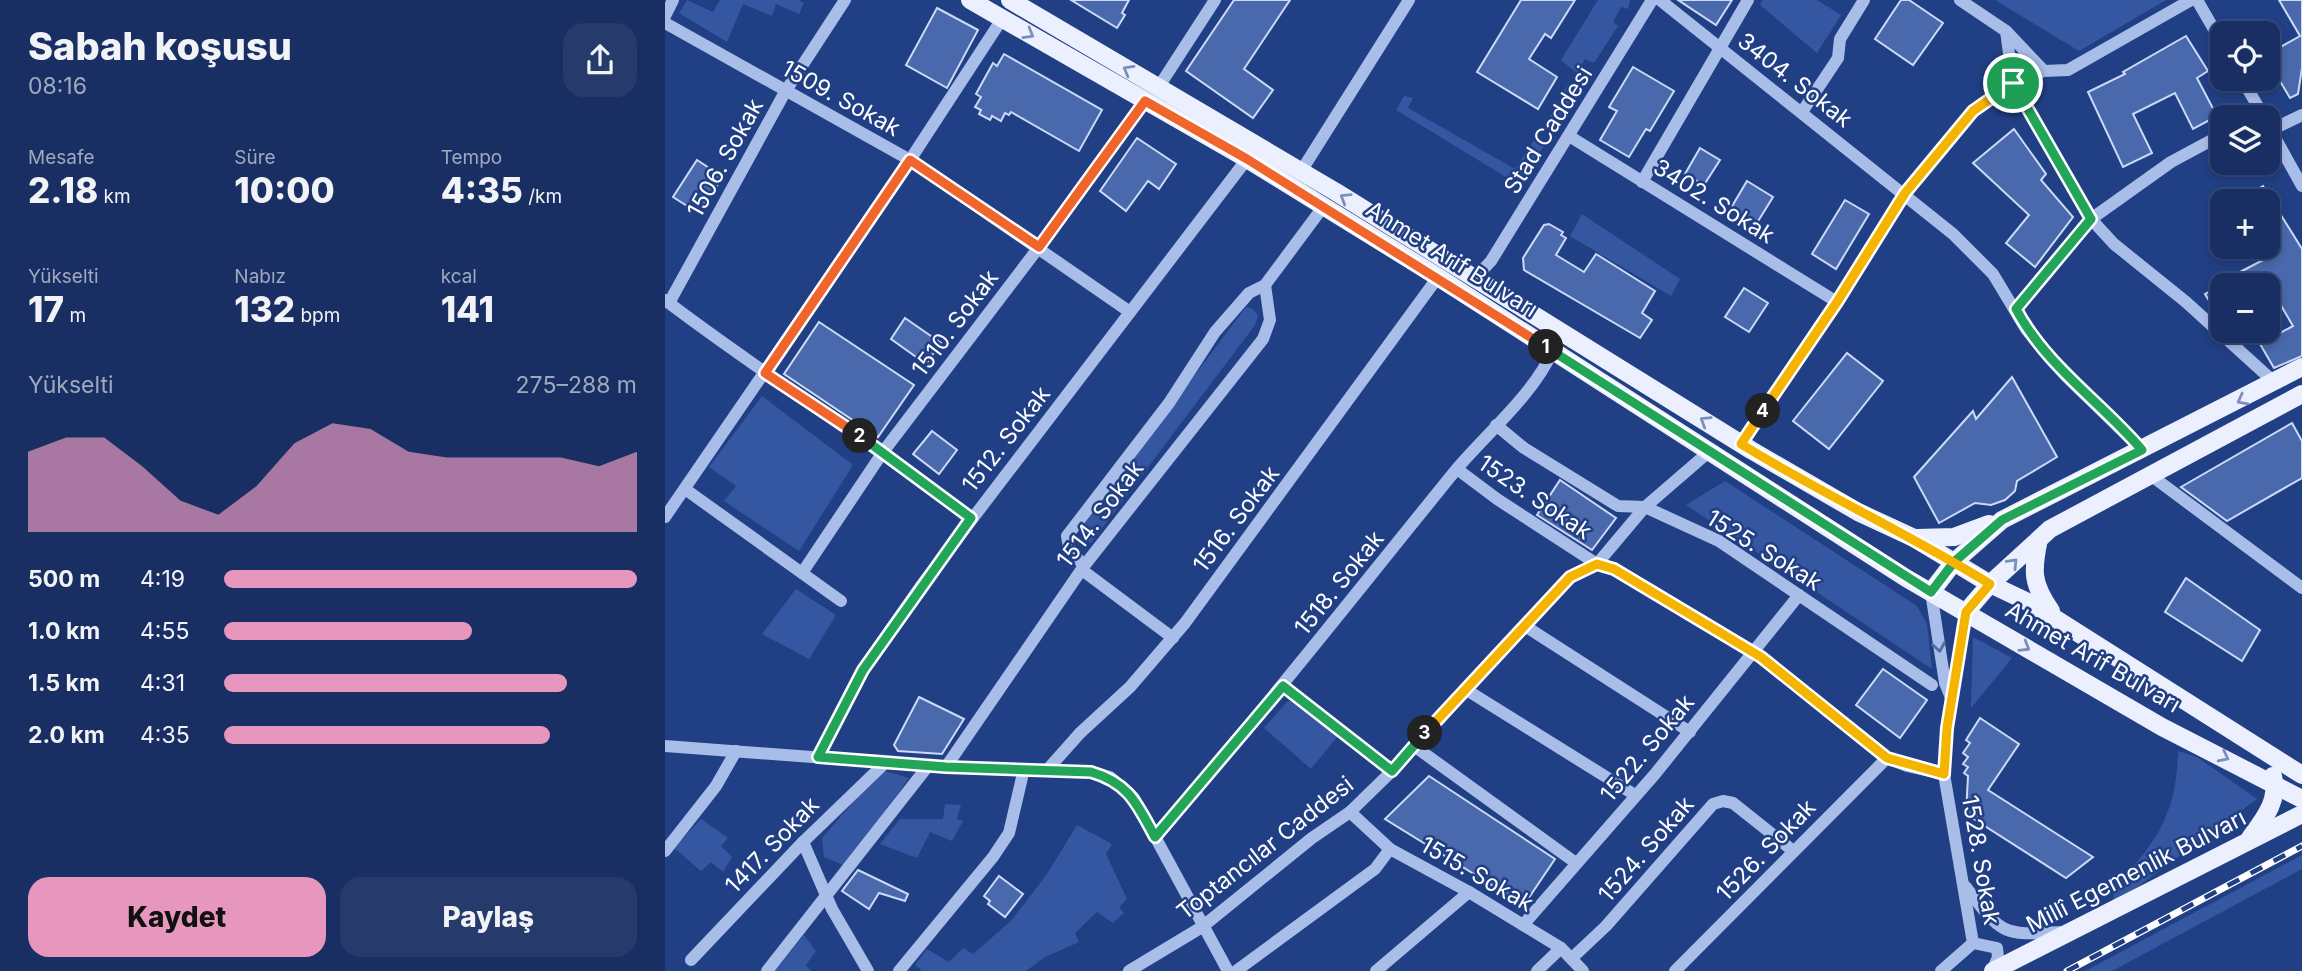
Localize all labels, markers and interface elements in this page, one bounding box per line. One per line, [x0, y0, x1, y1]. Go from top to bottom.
map controls [2210, 21, 2280, 343]
button: locate [2210, 21, 2280, 91]
text: Sabah koşusu [28, 23, 292, 69]
button: share [563, 23, 637, 97]
one-way arrow [1022, 26, 1034, 39]
street label: 3404. Sokak [1732, 27, 1858, 134]
pin [1983, 53, 2043, 113]
street label: 1509. Sokak [777, 54, 906, 142]
street label: Stad Caddesi [1498, 61, 1598, 199]
icon: arrive [1994, 64, 2032, 102]
one-way arrow [1122, 65, 1135, 78]
text: 08:16 [28, 72, 87, 100]
street label: 1506. Sokak [681, 94, 769, 222]
button: layers [2210, 105, 2280, 175]
text: Mesafe [28, 146, 95, 169]
text: Süre [234, 146, 276, 169]
text: Tempo [441, 146, 502, 169]
street label: 3402. Sokak [1648, 153, 1780, 249]
text: 2.18 [28, 169, 98, 211]
text: 10:00 [234, 169, 335, 211]
text: 4:35 [441, 169, 523, 211]
text: km [98, 185, 131, 208]
text: /km [523, 185, 562, 208]
button: + [2210, 189, 2280, 259]
one-way arrow [1339, 194, 1352, 207]
street label: Ahmet Arif Bulvarı [1361, 195, 1543, 323]
street label: 1510. Sokak [906, 264, 1004, 382]
text: Yükselti [28, 265, 99, 288]
text: Nabız [234, 265, 286, 288]
text: kcal [441, 265, 477, 288]
button: − [2210, 273, 2280, 343]
text: 17 [28, 288, 64, 330]
text: 132 [234, 288, 295, 330]
text: 141 [441, 288, 494, 330]
text: m [64, 304, 86, 327]
text: bpm [295, 304, 340, 327]
pin: 1 [1529, 330, 1563, 364]
text: 1 [1541, 335, 1550, 358]
text: Yükselti [28, 371, 113, 399]
text: 275–288 m [516, 371, 637, 399]
street label: 1512. Sokak [956, 380, 1056, 497]
one-way arrow [2237, 391, 2249, 405]
pin: 4 [1745, 394, 1781, 428]
text: 4 [1756, 399, 1769, 422]
one-way arrow [1699, 417, 1712, 430]
pin: 2 [843, 418, 877, 453]
text: 2 [854, 424, 865, 447]
street label: 1523. Sokak [1473, 449, 1597, 545]
street label: 1514. Sokak [1051, 455, 1149, 573]
street label: 1516. Sokak [1187, 460, 1285, 578]
street label: 1525. Sokak [1701, 504, 1827, 597]
street label: 1518. Sokak [1288, 525, 1390, 641]
one-way arrow [2004, 558, 2017, 571]
text: 500 m [28, 565, 100, 593]
text: 4:19 [140, 565, 185, 593]
street label: Ahmet Arif Bulvarı [2001, 596, 2185, 718]
text: 1.0 km [28, 617, 100, 645]
text: 4:55 [140, 617, 189, 645]
one-way arrow [2018, 639, 2031, 652]
one-way arrow [1931, 641, 1946, 653]
text: 1.5 km [28, 669, 100, 697]
text: 4:31 [140, 669, 185, 697]
street label: 1522. Sokak [1594, 688, 1700, 807]
pin: 3 [1407, 716, 1443, 750]
text: 2.0 km [28, 721, 105, 749]
text: 4:35 [140, 721, 190, 749]
text: 3 [1418, 721, 1431, 744]
one-way arrow [2217, 749, 2229, 763]
street label: Toptancılar Caddesi [1171, 770, 1359, 926]
street label: 1524. Sokak [1592, 790, 1700, 908]
street label: 1417. Sokak [719, 791, 825, 899]
street label: 1526. Sokak [1711, 793, 1822, 907]
street label: 1528. Sokak [1956, 793, 2006, 927]
street label: Millî Egemenlik Bulvarı [2021, 803, 2251, 939]
street label: 1515. Sokak [1415, 830, 1539, 918]
button: Kaydet [28, 877, 326, 957]
button: Paylaş [340, 877, 637, 957]

